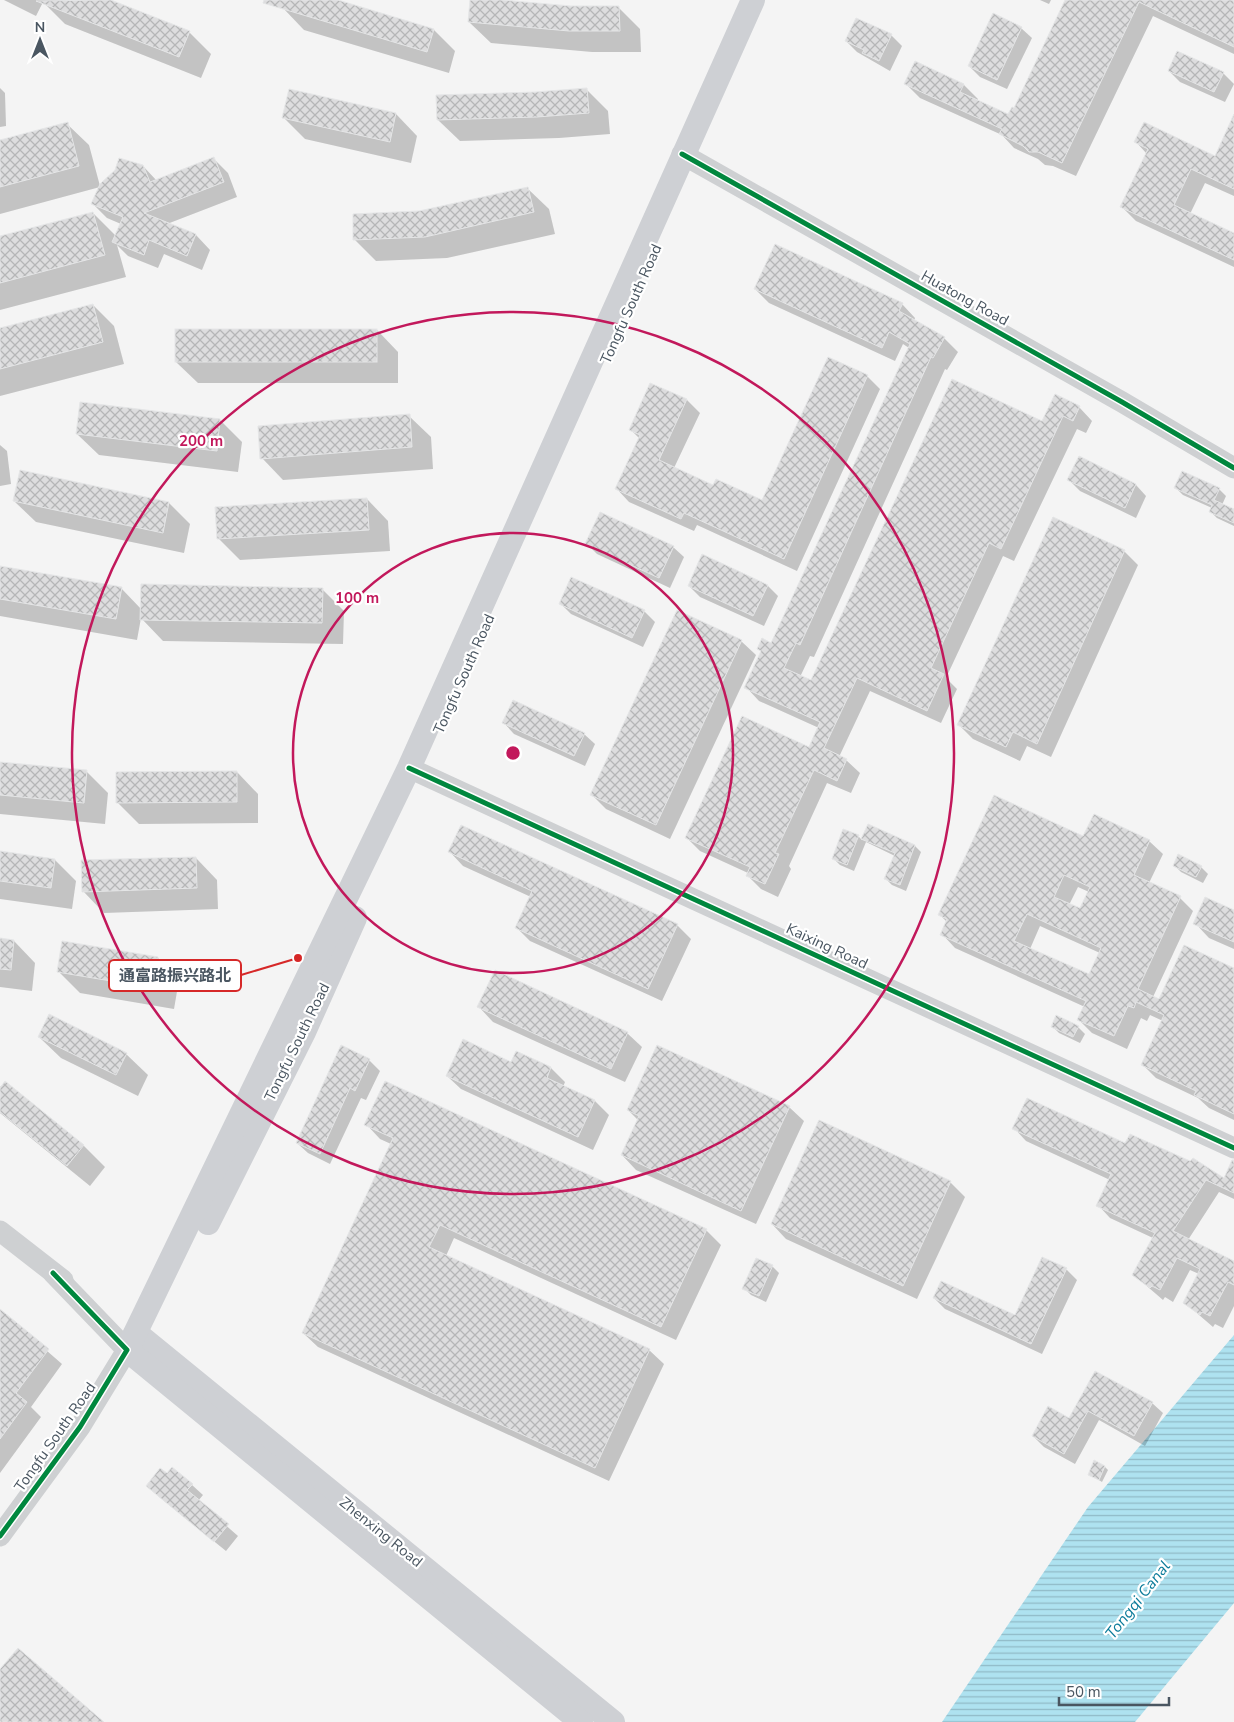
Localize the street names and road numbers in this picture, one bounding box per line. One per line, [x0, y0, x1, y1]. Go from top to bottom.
street label: Tongfu South Road [596, 241, 666, 367]
street label: Huatong Road [918, 266, 1012, 330]
street label: Tongfu South Road [429, 611, 499, 737]
street label: Kaixing Road [783, 918, 871, 974]
street label: Tongfu South Road [260, 980, 334, 1104]
street label: Tongfu South Road [10, 1378, 100, 1496]
street label: Zhenxing Road [335, 1492, 427, 1572]

